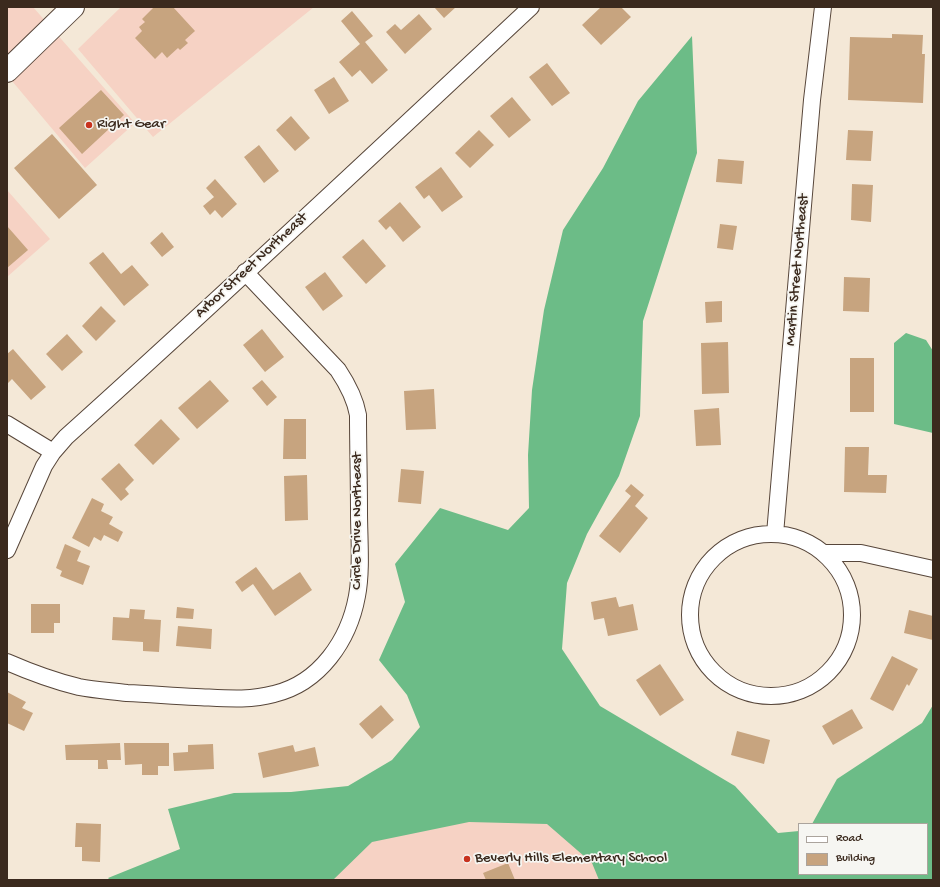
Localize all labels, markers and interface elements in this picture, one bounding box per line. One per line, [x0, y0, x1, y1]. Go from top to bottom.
place label: Right Gear [97, 116, 165, 134]
marker: Right Gear [84, 120, 94, 130]
street label: Martin Street Northeast [782, 193, 814, 347]
street label: Arbor Street Northeast [192, 209, 312, 323]
street label: Circle Drive Northeast [349, 452, 367, 590]
legend [798, 823, 928, 875]
text: Road [836, 832, 862, 846]
place label: Beverly Hills Elementary School [475, 850, 667, 868]
text: Building [836, 852, 875, 866]
marker: Beverly Hills Elementary School [462, 854, 472, 864]

